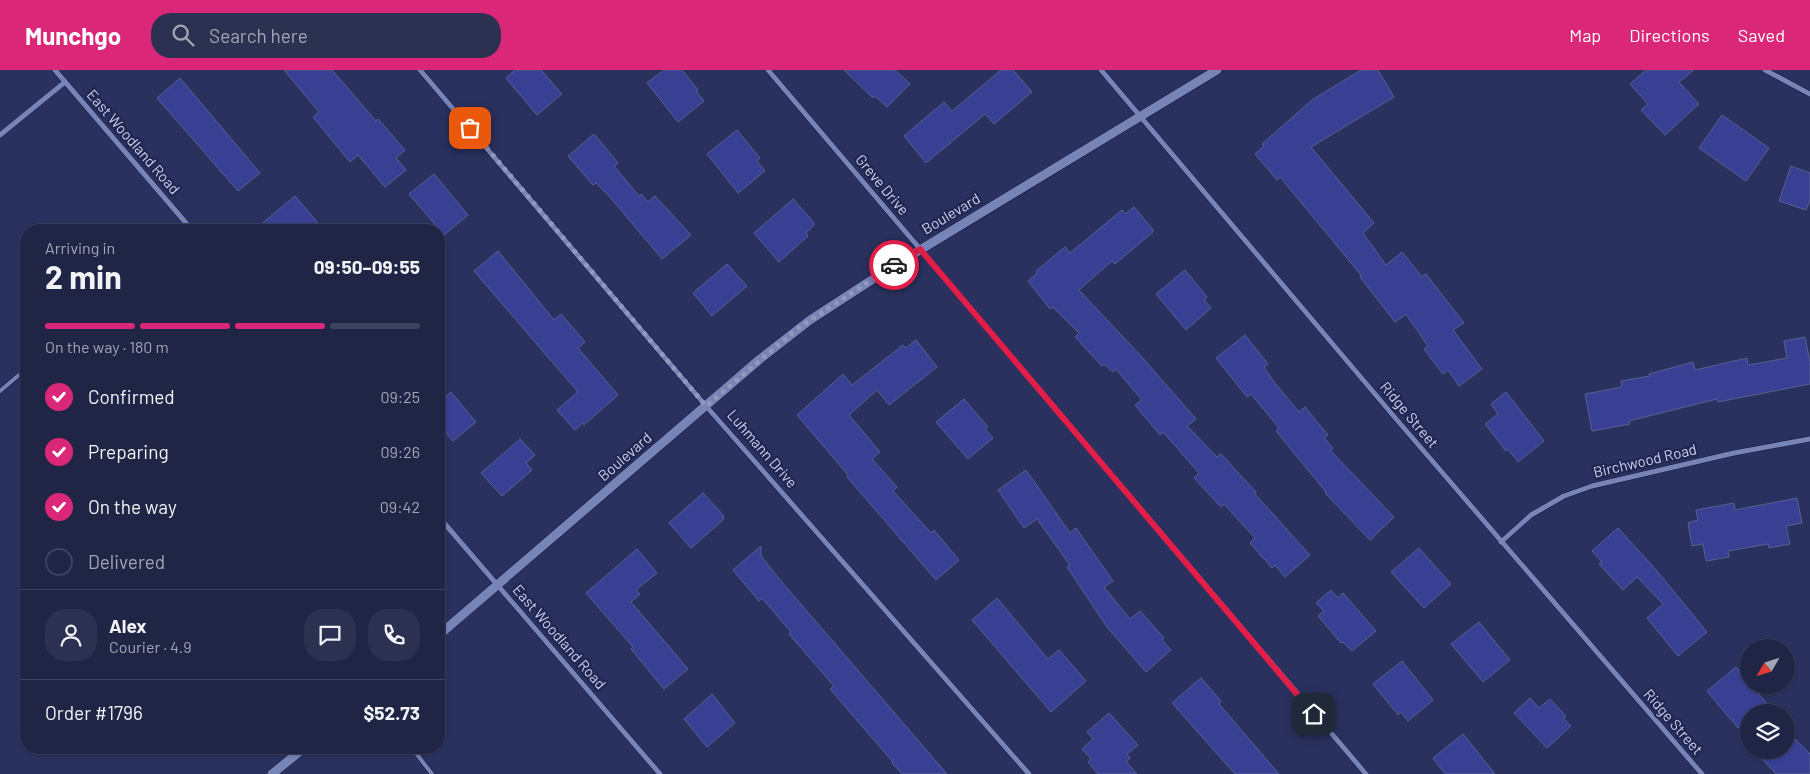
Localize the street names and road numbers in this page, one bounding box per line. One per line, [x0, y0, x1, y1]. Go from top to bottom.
street label: East Woodland Road [83, 85, 184, 197]
street label: Greve Drive [852, 150, 913, 218]
street label: Boulevard [918, 189, 983, 238]
street label: Ridge Street [1377, 377, 1443, 451]
street label: Luhmann Drive [724, 406, 801, 491]
street label: Boulevard [594, 428, 655, 484]
street label: Birchwood Road [1591, 439, 1698, 481]
street label: East Woodland Road [509, 580, 610, 692]
street label: Ridge Street [1640, 685, 1707, 758]

